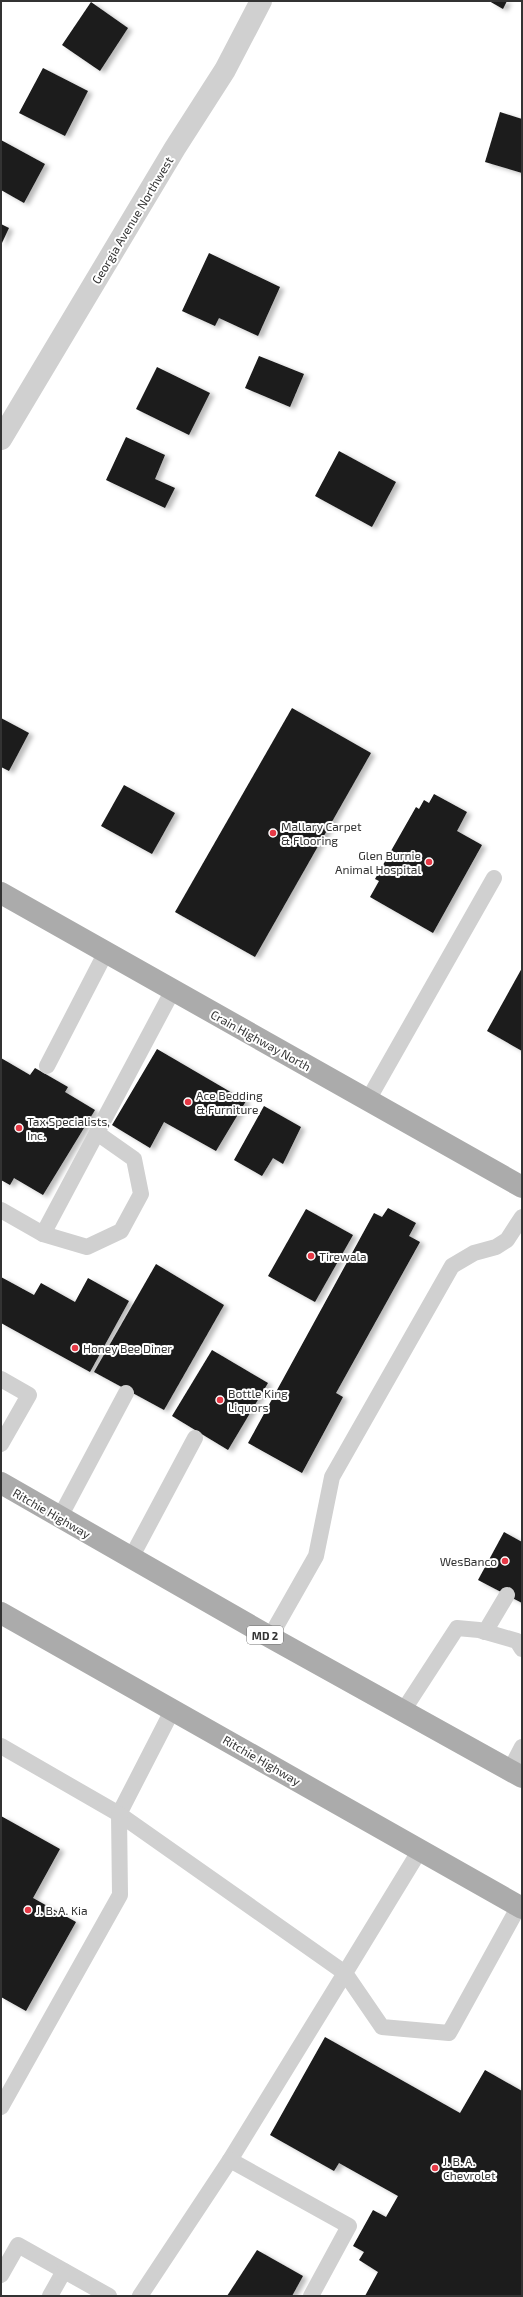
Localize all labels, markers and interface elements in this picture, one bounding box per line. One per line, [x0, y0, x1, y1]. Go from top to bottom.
street label: Georgia Avenue Northwest [88, 154, 176, 286]
place label: Mallary Carpet & Flooring [281, 819, 362, 847]
marker: Mallary Carpet & Flooring [268, 828, 278, 838]
place label: Glen Burnie Animal Hospital [335, 848, 421, 876]
marker: Glen Burnie Animal Hospital [424, 857, 434, 867]
street label: Crain Highway North [208, 1007, 314, 1073]
place label: Ace Bedding & Furniture [196, 1088, 263, 1116]
marker: Ace Bedding & Furniture [183, 1097, 193, 1107]
place label: Tax Specialists, Inc. [27, 1114, 110, 1142]
marker: Tax Specialists, Inc. [14, 1123, 24, 1133]
place label: Tirewala [319, 1249, 367, 1263]
marker: Tirewala [306, 1251, 316, 1261]
place label: Honey Bee Diner [83, 1341, 172, 1355]
marker: Honey Bee Diner [70, 1343, 80, 1353]
place label: Bottle King Liquors [228, 1386, 288, 1414]
marker: Bottle King Liquors [215, 1395, 225, 1405]
street label: Ritchie Highway [11, 1485, 94, 1541]
place label: WesBanco [440, 1554, 497, 1568]
marker: WesBanco [500, 1556, 510, 1566]
road number: MD 2 [247, 1626, 283, 1644]
street label: Ritchie Highway [221, 1732, 304, 1788]
place label: J. B. A. Kia [36, 1903, 88, 1917]
marker: J. B. A. Kia [23, 1905, 33, 1915]
place label: J. B. A. Chevrolet [443, 2154, 496, 2182]
marker: J. B. A. Chevrolet [430, 2163, 440, 2173]

